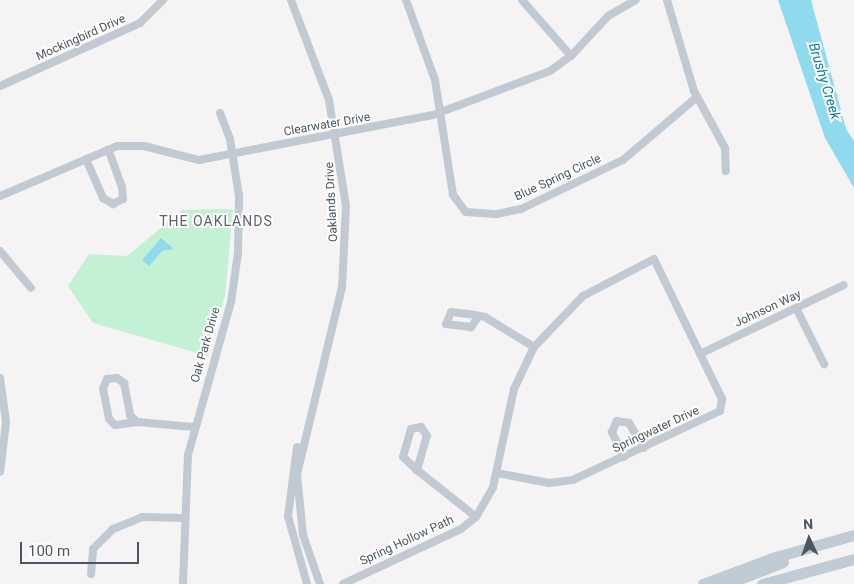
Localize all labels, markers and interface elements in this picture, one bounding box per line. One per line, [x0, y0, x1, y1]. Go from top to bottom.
street label: Mockingbird Drive [34, 12, 128, 64]
water label: Brushy Creek [805, 41, 845, 121]
street label: Clearwater Drive [283, 110, 371, 140]
street label: Blue Spring Circle [512, 152, 604, 204]
street label: Oaklands Drive [323, 162, 341, 242]
district label: THE OAKLANDS [158, 213, 274, 229]
street label: Johnson Way [732, 287, 804, 331]
street label: Oak Park Drive [188, 306, 224, 384]
street label: Springwater Drive [610, 404, 702, 456]
street label: Spring Hollow Path [358, 513, 456, 569]
north arrow [784, 514, 834, 564]
text: N [803, 516, 814, 532]
scale bar [22, 532, 141, 564]
text: 100 m [28, 542, 70, 560]

